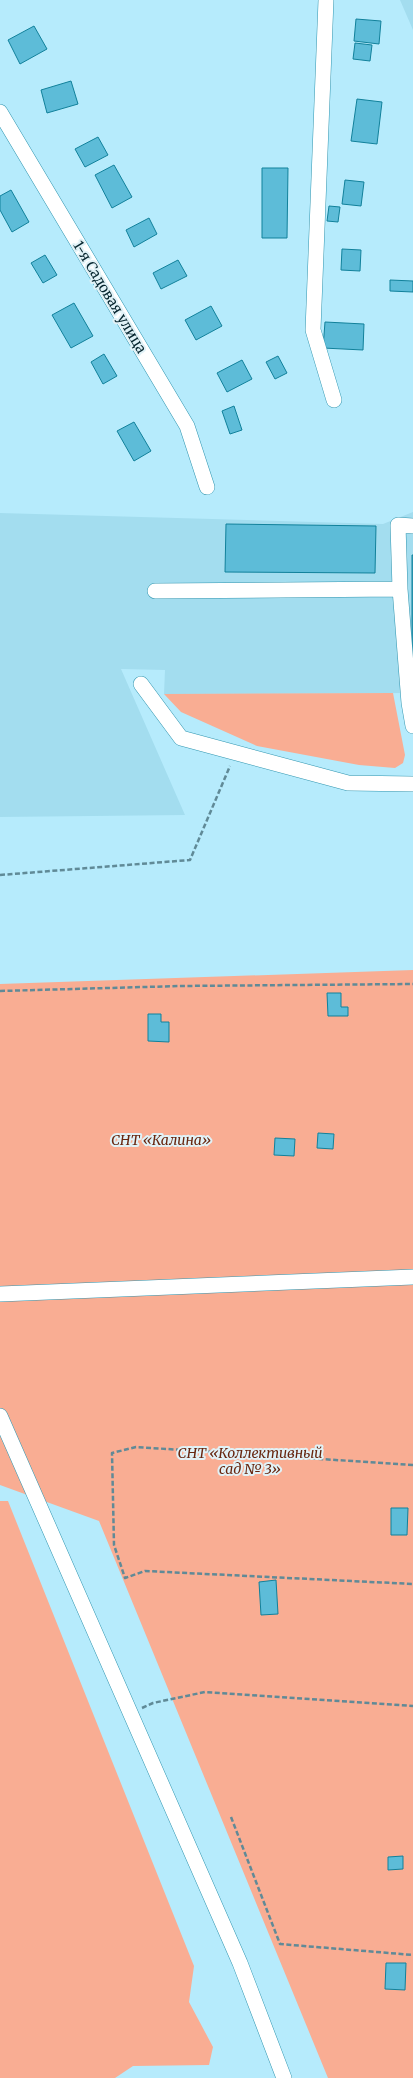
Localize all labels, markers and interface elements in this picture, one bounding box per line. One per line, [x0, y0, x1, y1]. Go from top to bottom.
street label: 1-я Садовая улица [69, 237, 151, 357]
park label: СНТ «Калина» [111, 1131, 211, 1149]
park label: СНТ «Коллективный сад № 3» [178, 1444, 323, 1478]

